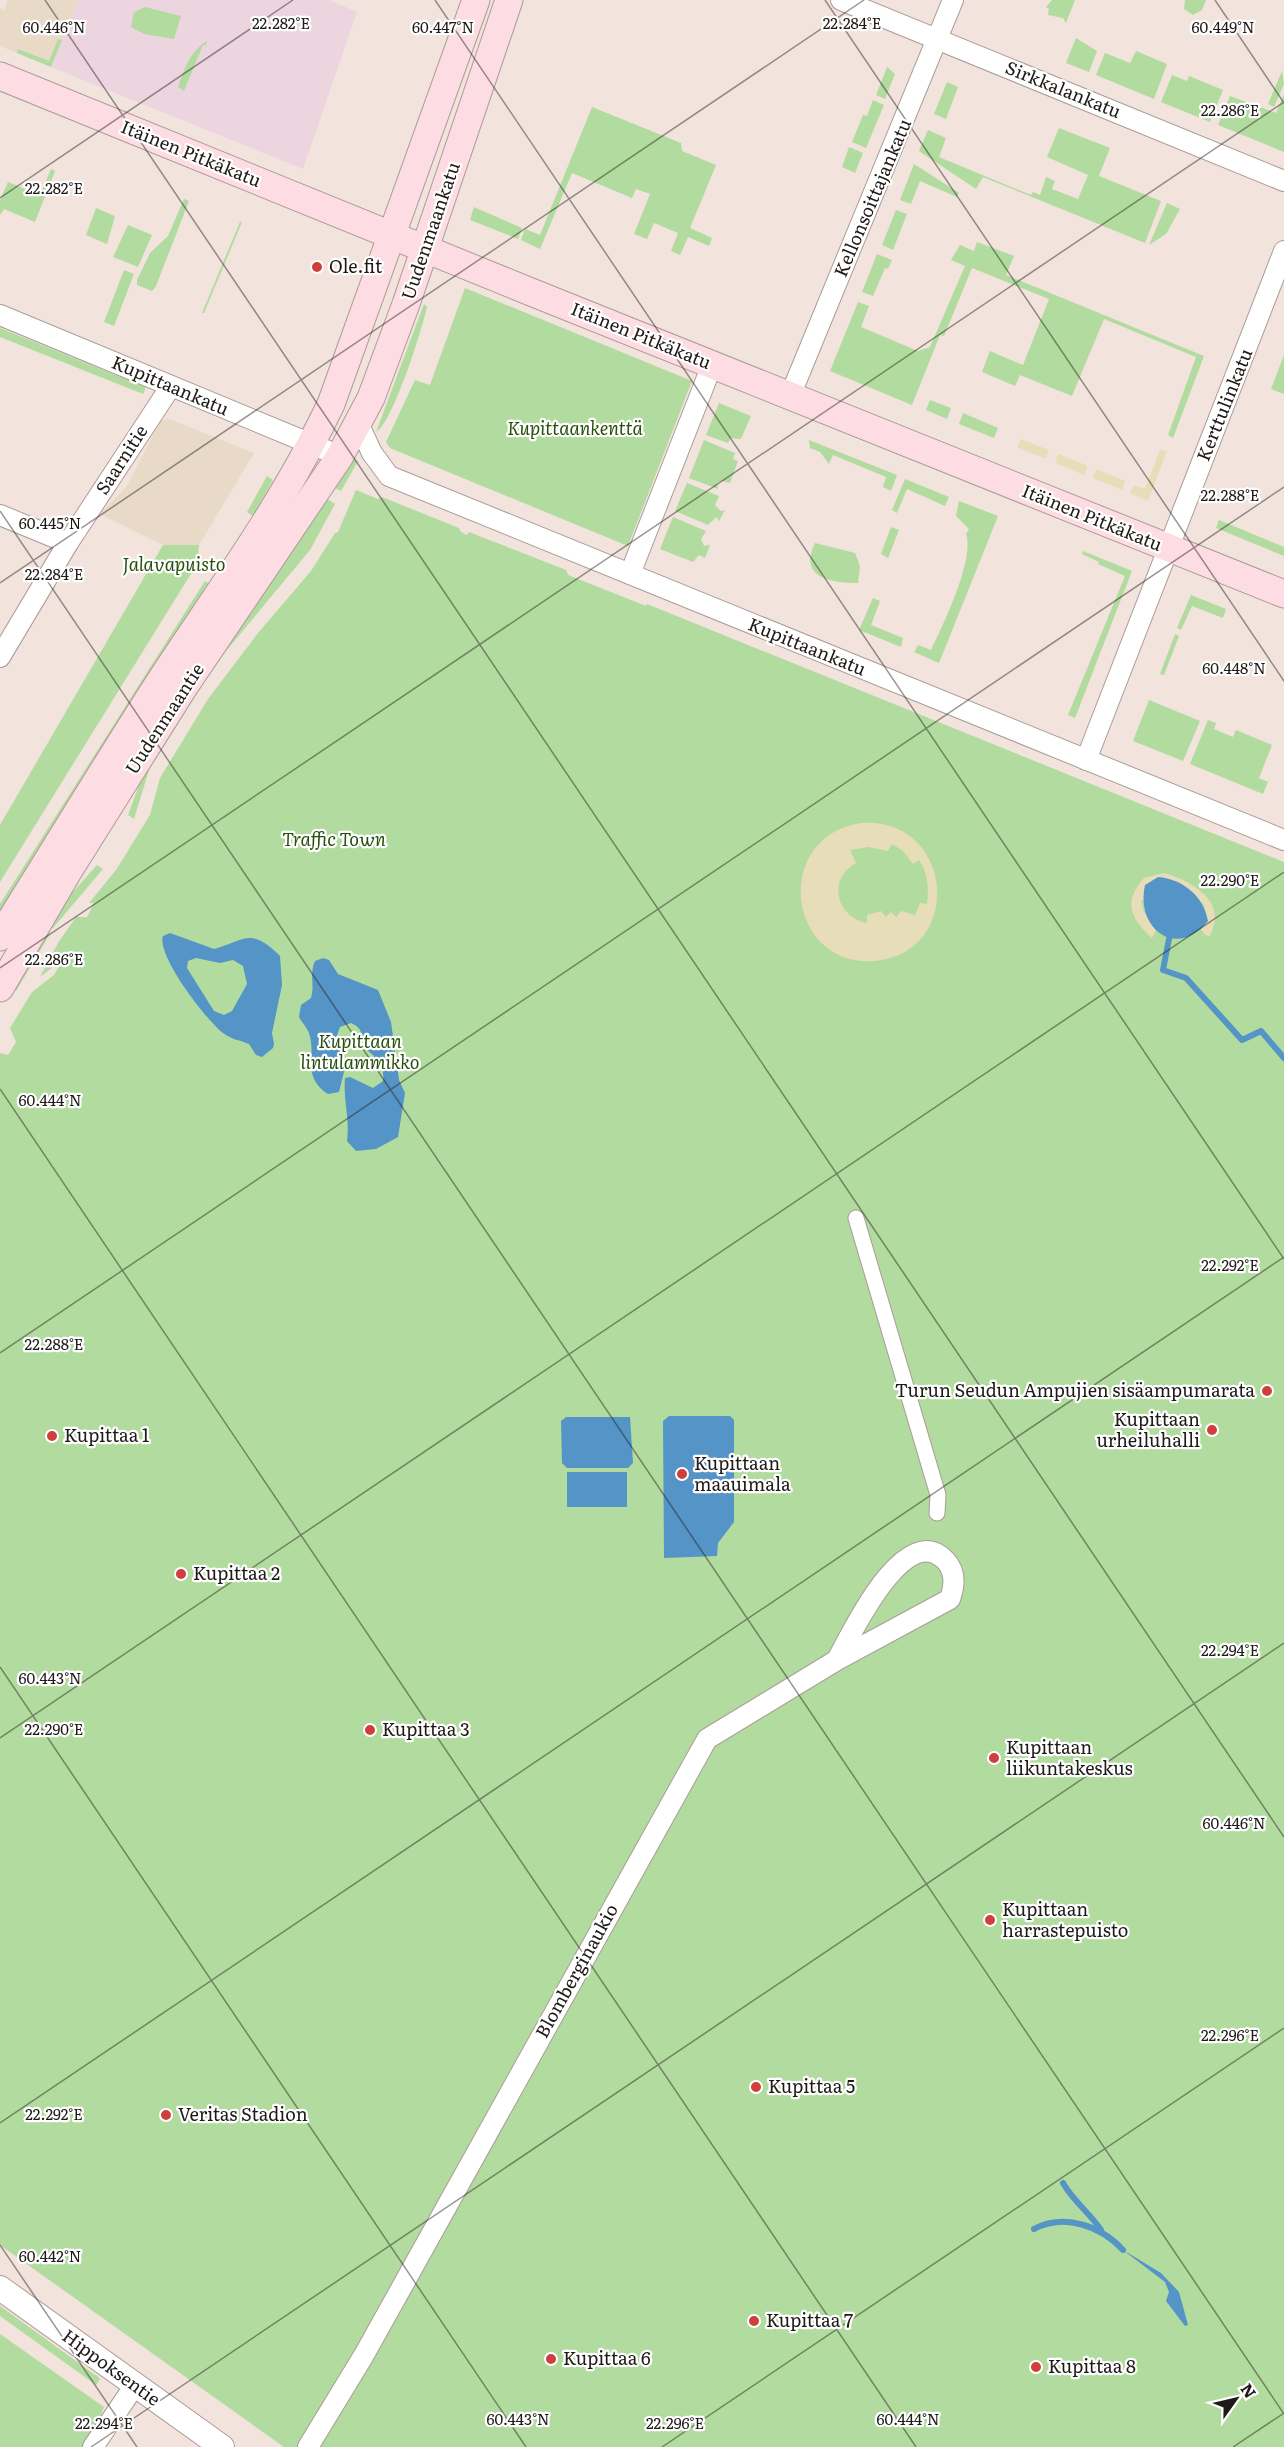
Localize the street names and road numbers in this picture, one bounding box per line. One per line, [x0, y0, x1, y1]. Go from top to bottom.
street label: Sirkkalankatu [1002, 53, 1125, 124]
street label: Itäinen Pitkäkatu [117, 112, 266, 193]
street label: Kellonsoittajankatu [826, 114, 917, 281]
street label: Uudenmaankatu [393, 158, 466, 303]
street label: Itäinen Pitkäkatu [567, 294, 716, 375]
street label: Kerttulinkatu [1189, 344, 1258, 465]
street label: Kupittaankatu [108, 348, 233, 421]
street label: Saarnitie [88, 419, 153, 499]
street label: Itäinen Pitkäkatu [1018, 476, 1167, 557]
street label: Kupittaankatu [745, 610, 871, 682]
street label: Uudenmaantie [118, 657, 210, 779]
street label: Blomberginaukio [528, 1898, 624, 2042]
street label: Hippoksentie [57, 2322, 167, 2412]

